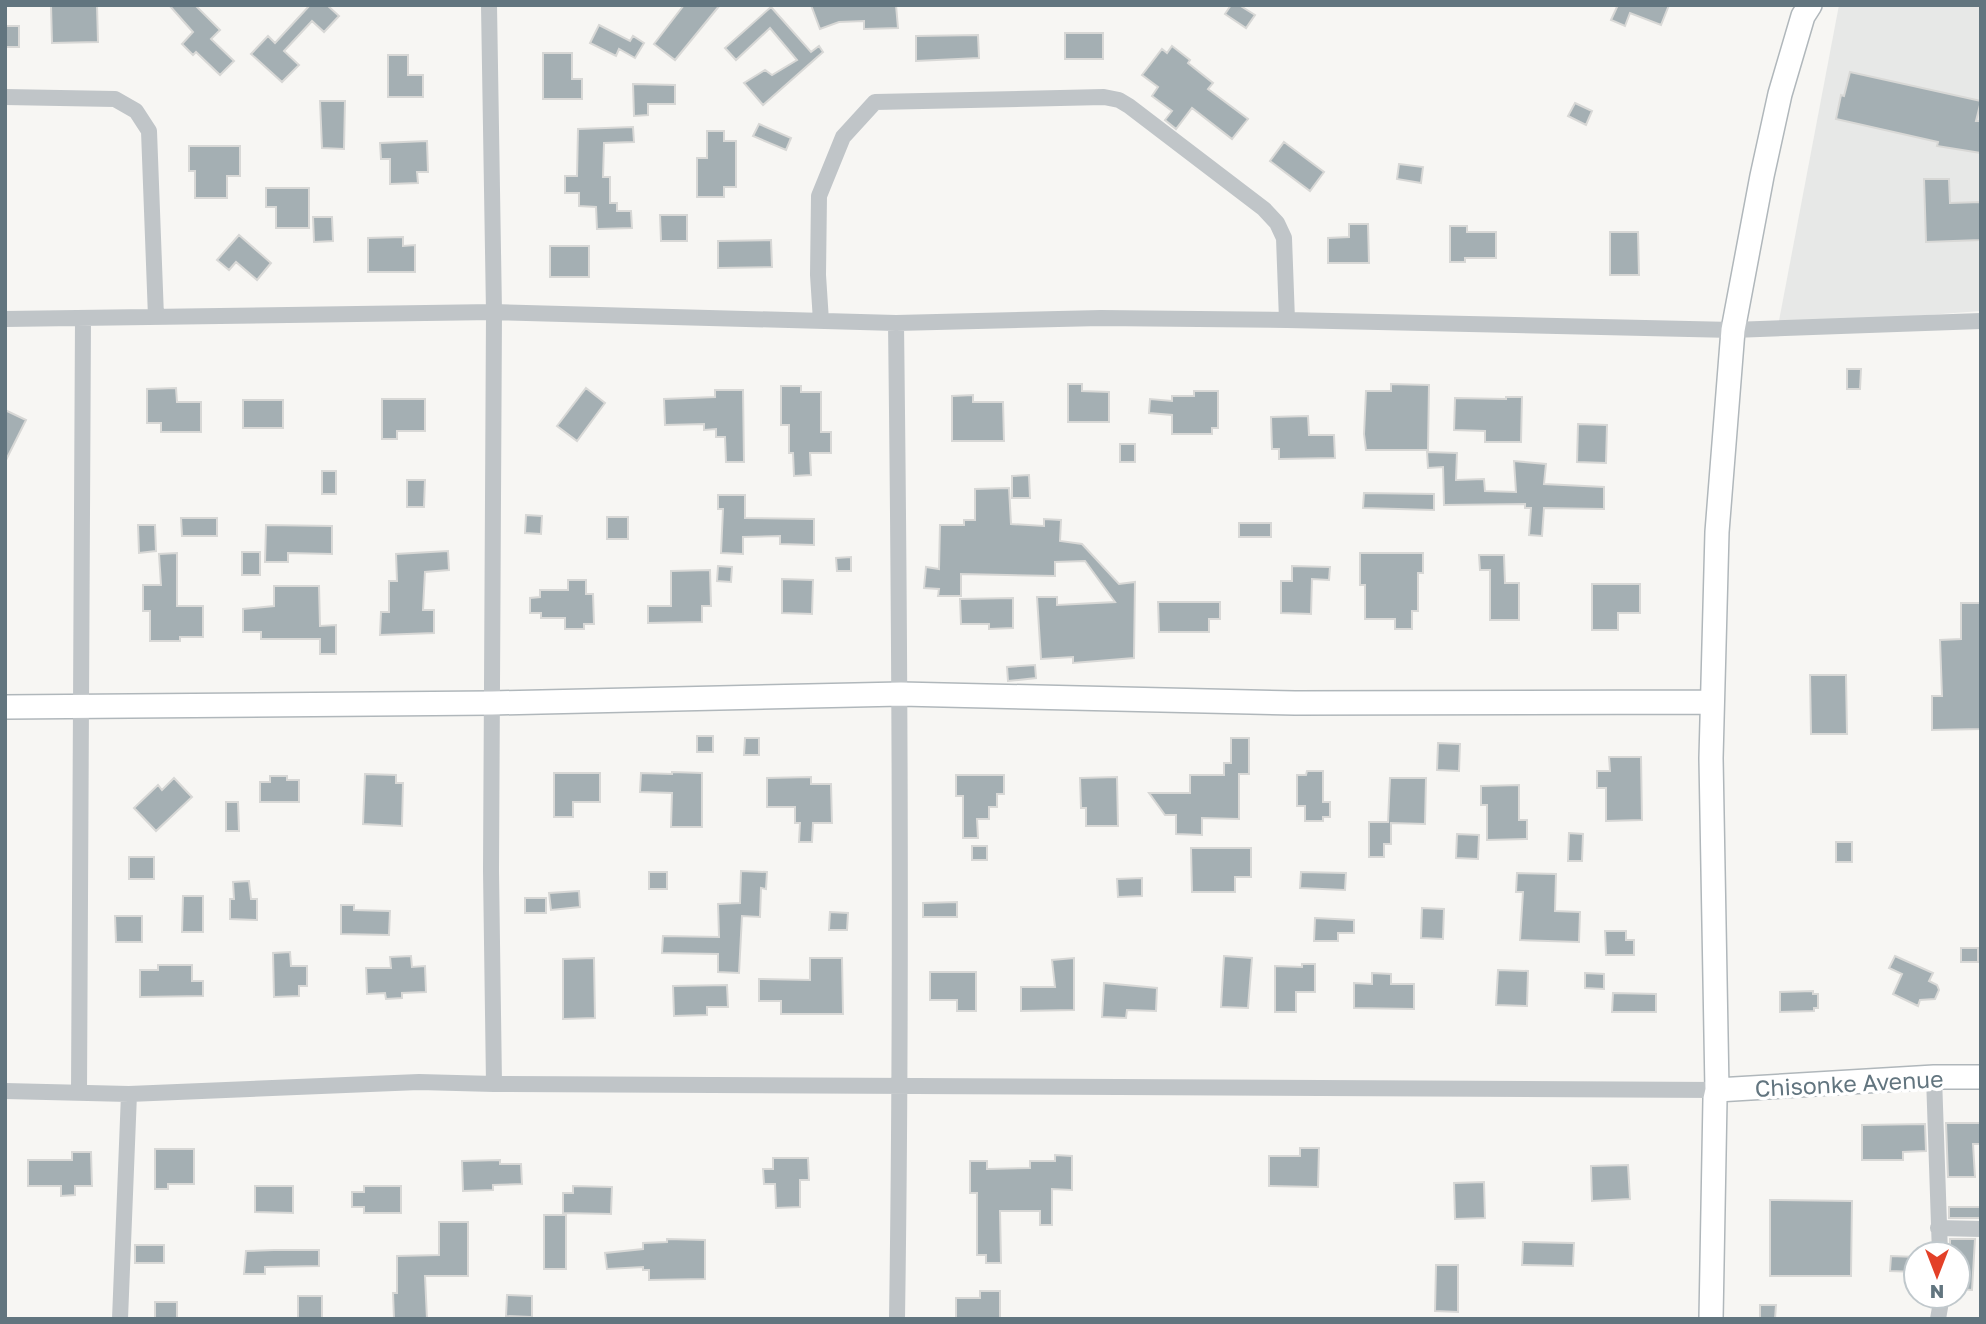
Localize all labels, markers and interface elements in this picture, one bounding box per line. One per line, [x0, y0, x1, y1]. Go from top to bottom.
street label: Chisonke Avenue [1754, 1064, 1944, 1102]
north arrow [1902, 1240, 1972, 1310]
text: N [1930, 1281, 1944, 1304]

